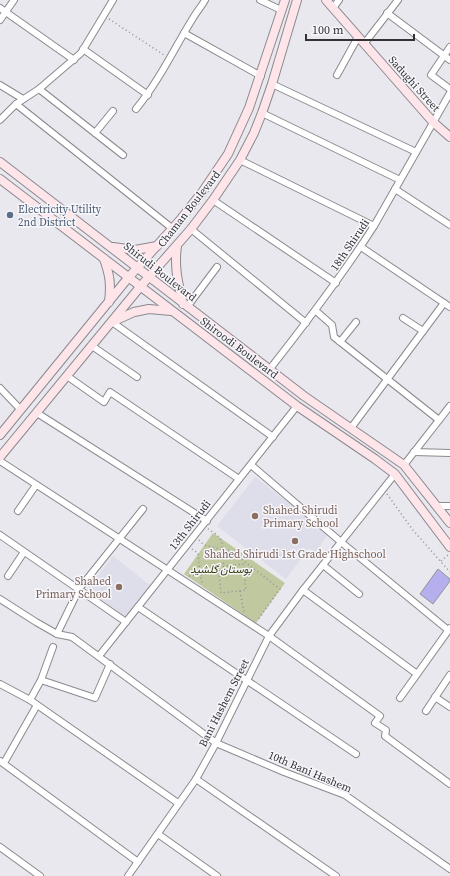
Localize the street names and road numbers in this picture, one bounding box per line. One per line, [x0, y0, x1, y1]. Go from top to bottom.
street label: Sadughi Street [385, 53, 443, 115]
street label: Chaman Boulevard [154, 167, 224, 250]
street label: 18th Shirudi [327, 216, 373, 274]
street label: Shirudi Boulevard [121, 239, 200, 306]
street label: Shiroodi Boulevard [197, 314, 282, 383]
street label: 13th Shirudi [166, 497, 214, 553]
street label: Bani Hashem Street [195, 656, 253, 750]
street label: 10th Bani Hashem [266, 748, 354, 796]

